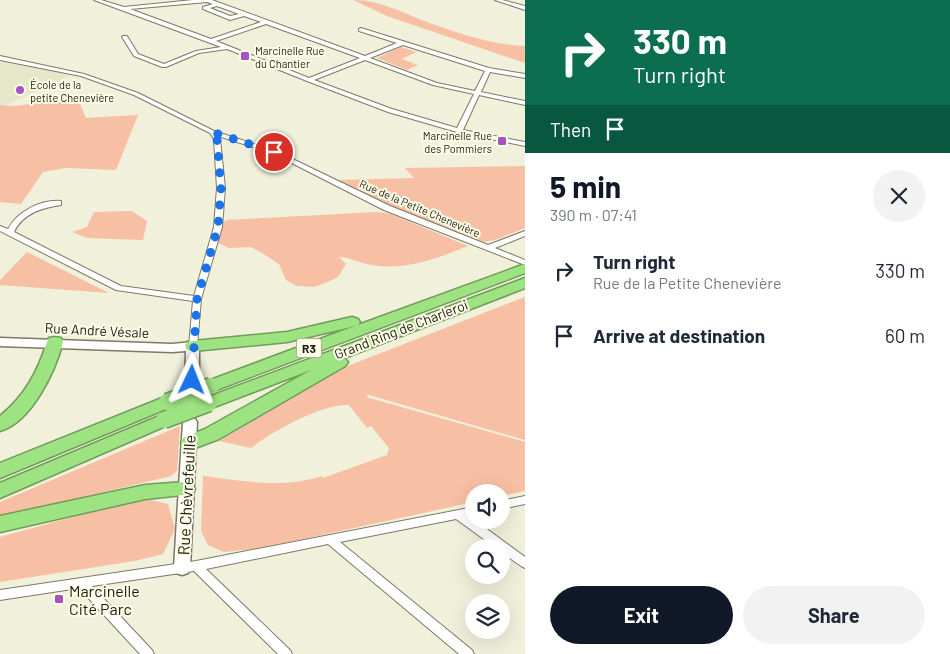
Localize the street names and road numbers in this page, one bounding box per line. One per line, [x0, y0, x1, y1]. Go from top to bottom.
street label: Rue de la Petite Chenevière [358, 177, 482, 239]
street label: Grand Ring de Charleroi [332, 296, 470, 362]
street label: Rue André Vésale [44, 319, 150, 341]
road number: R3 [296, 338, 322, 358]
street label: Rue Chèvrefeuille [173, 434, 199, 556]

